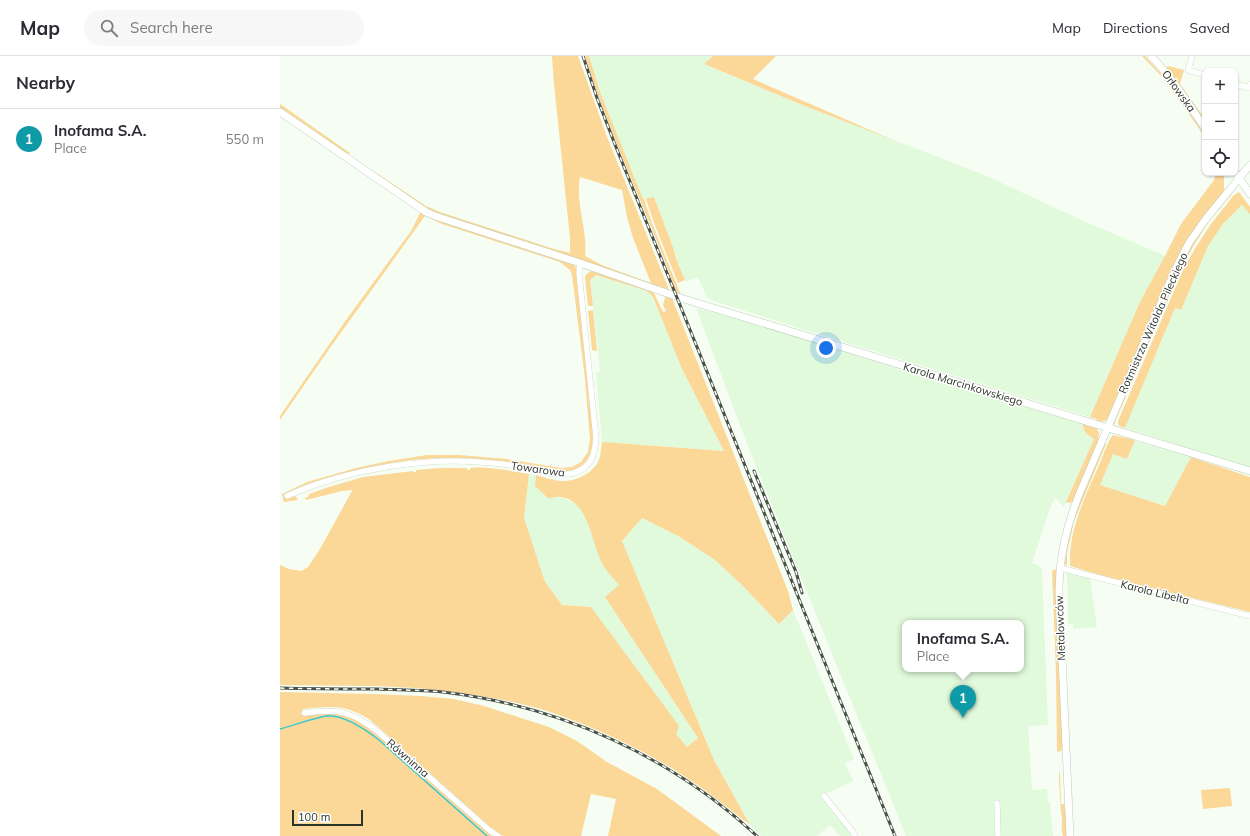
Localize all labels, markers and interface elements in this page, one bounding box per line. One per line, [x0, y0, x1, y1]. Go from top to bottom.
search box [84, 10, 364, 46]
text: Map [20, 16, 60, 40]
icon: search [98, 17, 120, 39]
text: Search here [130, 18, 213, 37]
text: Map [1052, 19, 1081, 37]
text: Directions [1103, 19, 1168, 37]
text: Saved [1190, 19, 1230, 37]
street label: Orłowska [1159, 67, 1199, 115]
map controls [1202, 68, 1238, 176]
button: + [1202, 68, 1238, 104]
text: Nearby [16, 72, 75, 93]
button: − [1202, 104, 1238, 140]
text: Inofama S.A. [54, 121, 147, 140]
text: 1 [25, 131, 33, 147]
text: 550 m [226, 131, 264, 147]
text: Place [54, 140, 87, 156]
button: locate [1202, 140, 1238, 176]
street label: Rotmistrza Witolda Pileckiego [1116, 250, 1190, 396]
your location [816, 338, 836, 358]
street label: Karola Marcinkowskiego [902, 359, 1024, 409]
street label: Towarowa [510, 458, 566, 480]
street label: Karola Libelta [1119, 577, 1191, 607]
street label: Metalowców [1052, 595, 1068, 661]
popup [902, 620, 1024, 672]
text: Inofama S.A. [917, 629, 1009, 648]
text: Place [917, 648, 949, 664]
pin: 1 [950, 685, 976, 718]
street label: Równinna [384, 736, 432, 780]
scale bar [292, 808, 363, 827]
text: 100 m [298, 810, 330, 824]

